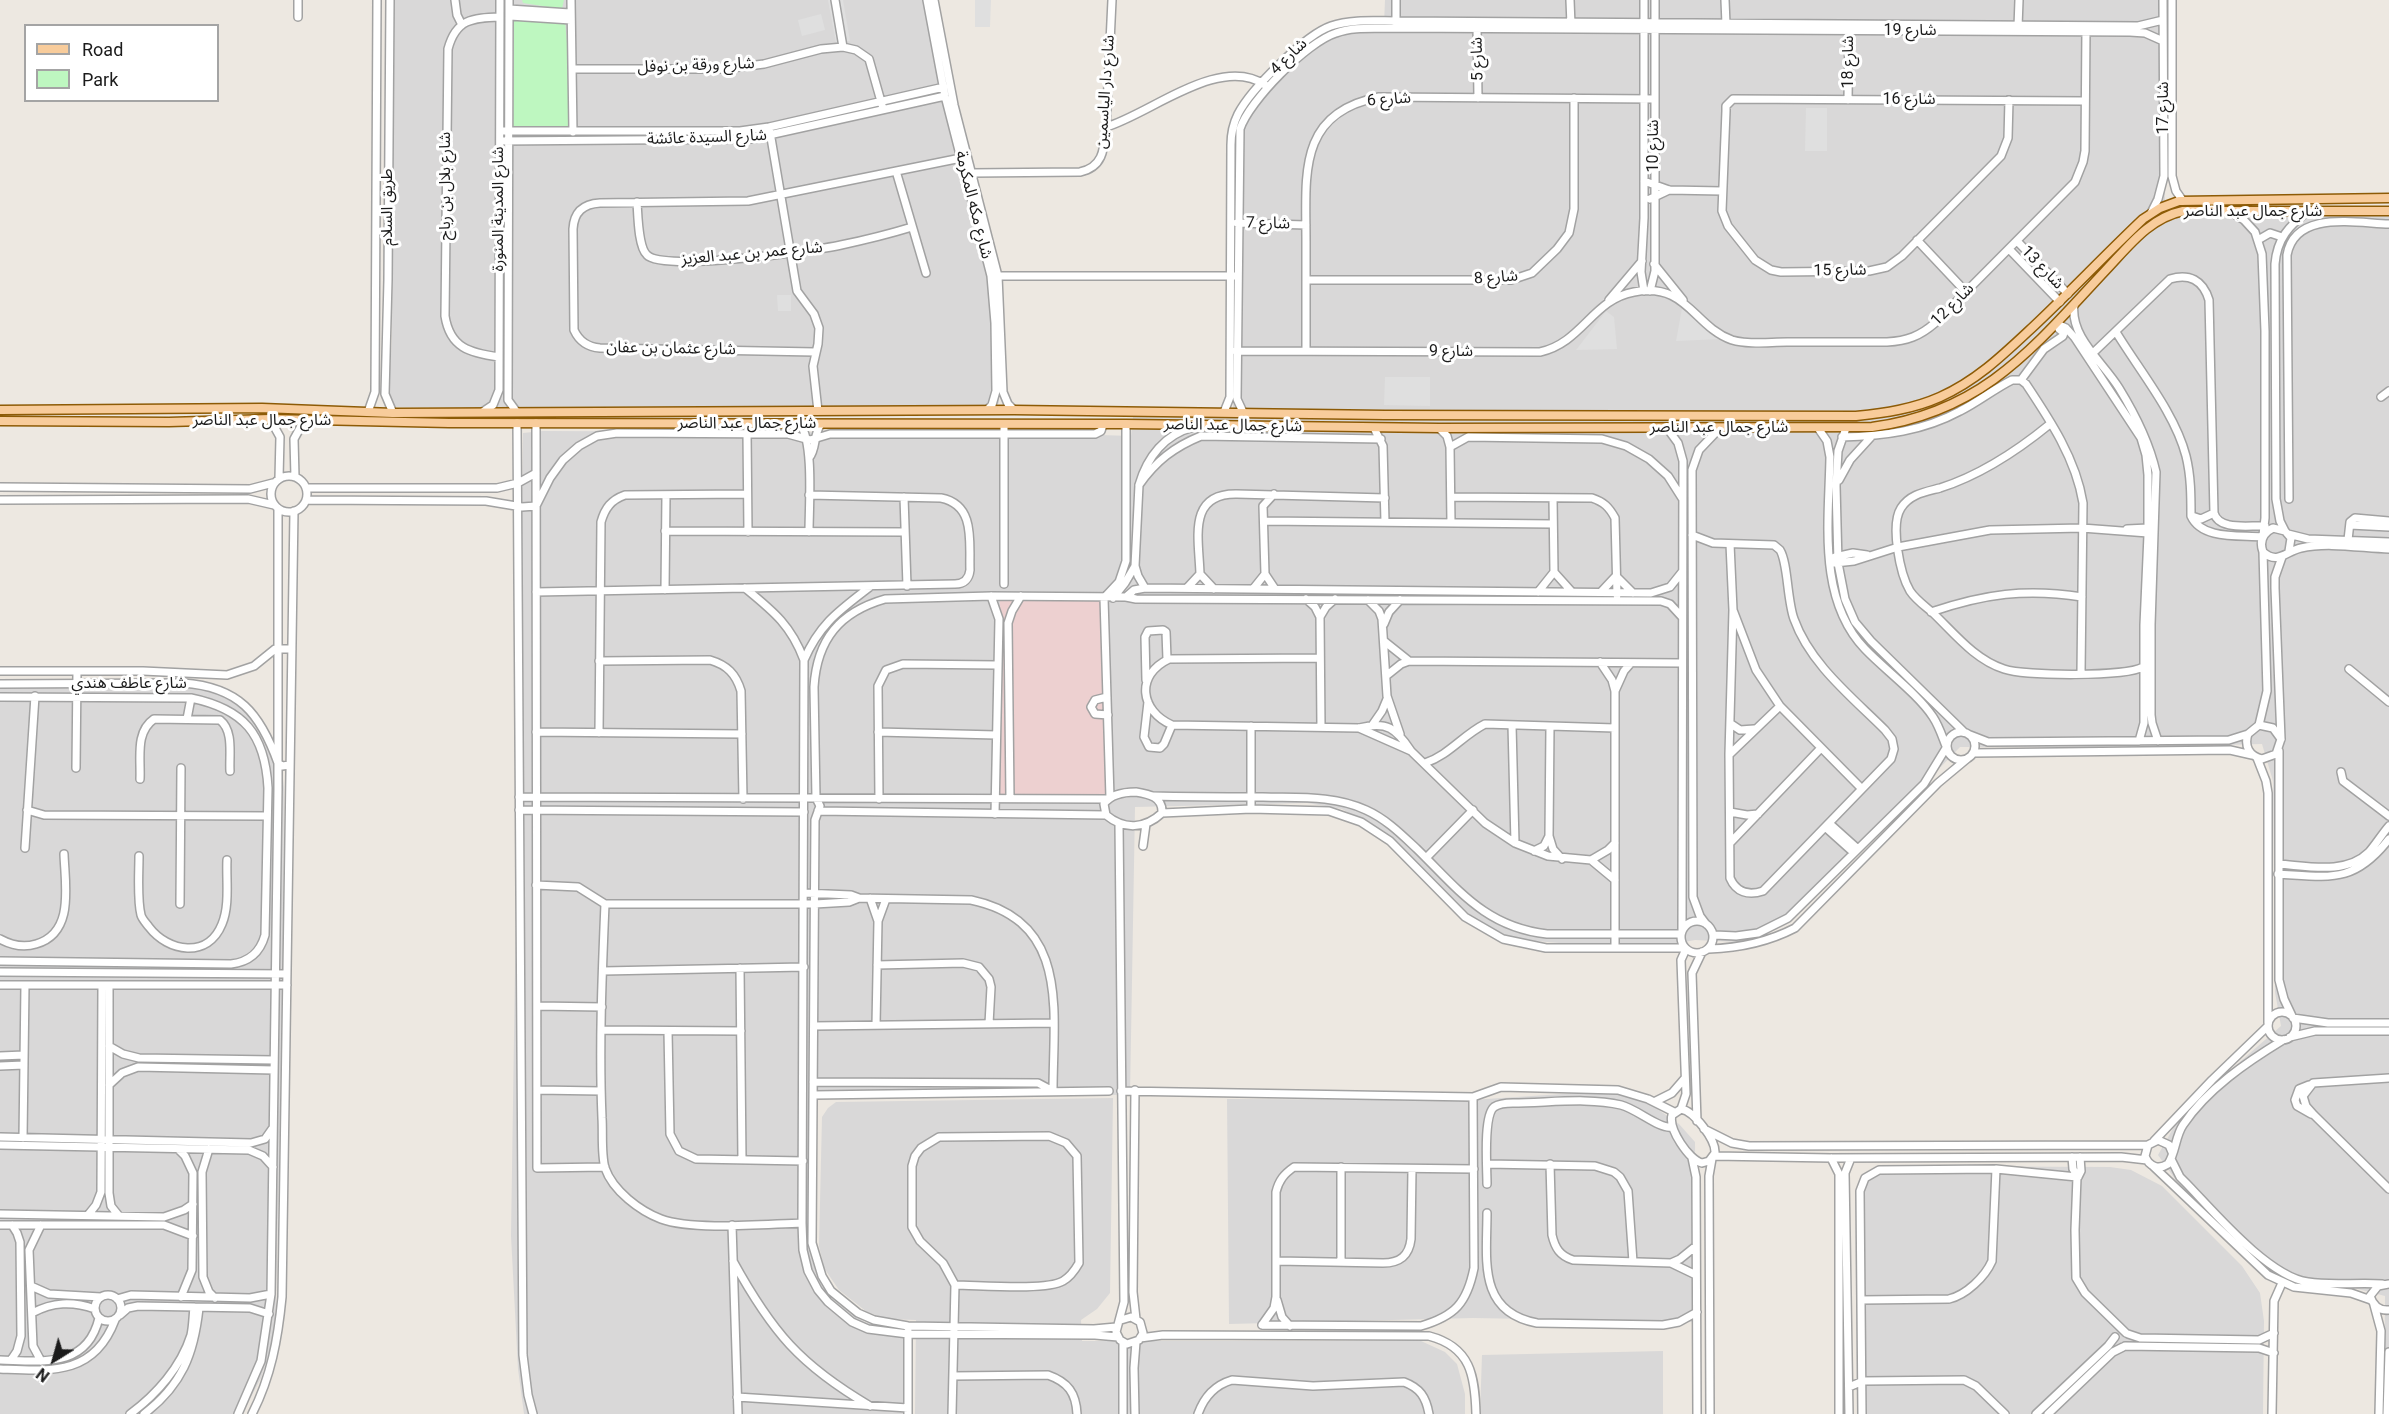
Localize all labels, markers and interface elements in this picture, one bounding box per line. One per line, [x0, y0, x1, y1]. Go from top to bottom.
street label: شارع 19 [1883, 21, 1937, 41]
legend [24, 24, 219, 102]
street label: شارع دار الياسمين [1092, 34, 1120, 150]
street label: شارع 4 [1266, 35, 1312, 79]
street label: شارع 18 [1839, 35, 1859, 89]
street label: شارع 5 [1468, 37, 1488, 81]
text: Road [82, 39, 123, 60]
street label: شارع ورقة بن نوفل [637, 54, 755, 78]
text: Park [82, 69, 118, 90]
street label: شارع 17 [2154, 81, 2174, 135]
street label: شارع 6 [1366, 89, 1412, 111]
street label: شارع 16 [1882, 90, 1936, 110]
street label: شارع 10 [1644, 119, 1664, 173]
street label: شارع السيدة عائشة [647, 126, 767, 150]
street label: شارع بلال بن رباح [436, 132, 456, 240]
street label: شارع المدينة المنورة [489, 147, 509, 271]
street label: شارع مكه المكرمة [950, 149, 996, 261]
street label: طريق السلام [378, 168, 398, 246]
street label: شارع جمال عبد الناصر [2184, 202, 2322, 222]
street label: شارع 7 [1246, 214, 1290, 234]
street label: شارع عمر بن عبد العزيز [680, 238, 824, 270]
street label: شارع 13 [2017, 242, 2067, 294]
street label: شارع 15 [1813, 261, 1867, 281]
street label: شارع 8 [1473, 267, 1519, 289]
street label: شارع 12 [1927, 279, 1979, 331]
street label: شارع عثمان بن عفان [606, 338, 736, 360]
street label: شارع 9 [1429, 342, 1473, 362]
street label: شارع جمال عبد الناصر [193, 411, 331, 431]
street label: شارع جمال عبد الناصر [678, 414, 816, 434]
street label: شارع جمال عبد الناصر [1164, 415, 1302, 437]
street label: شارع جمال عبد الناصر [1650, 418, 1788, 438]
street label: شارع عاطف هندي [71, 674, 187, 694]
north arrow [24, 1330, 84, 1390]
text: N [33, 1364, 53, 1386]

